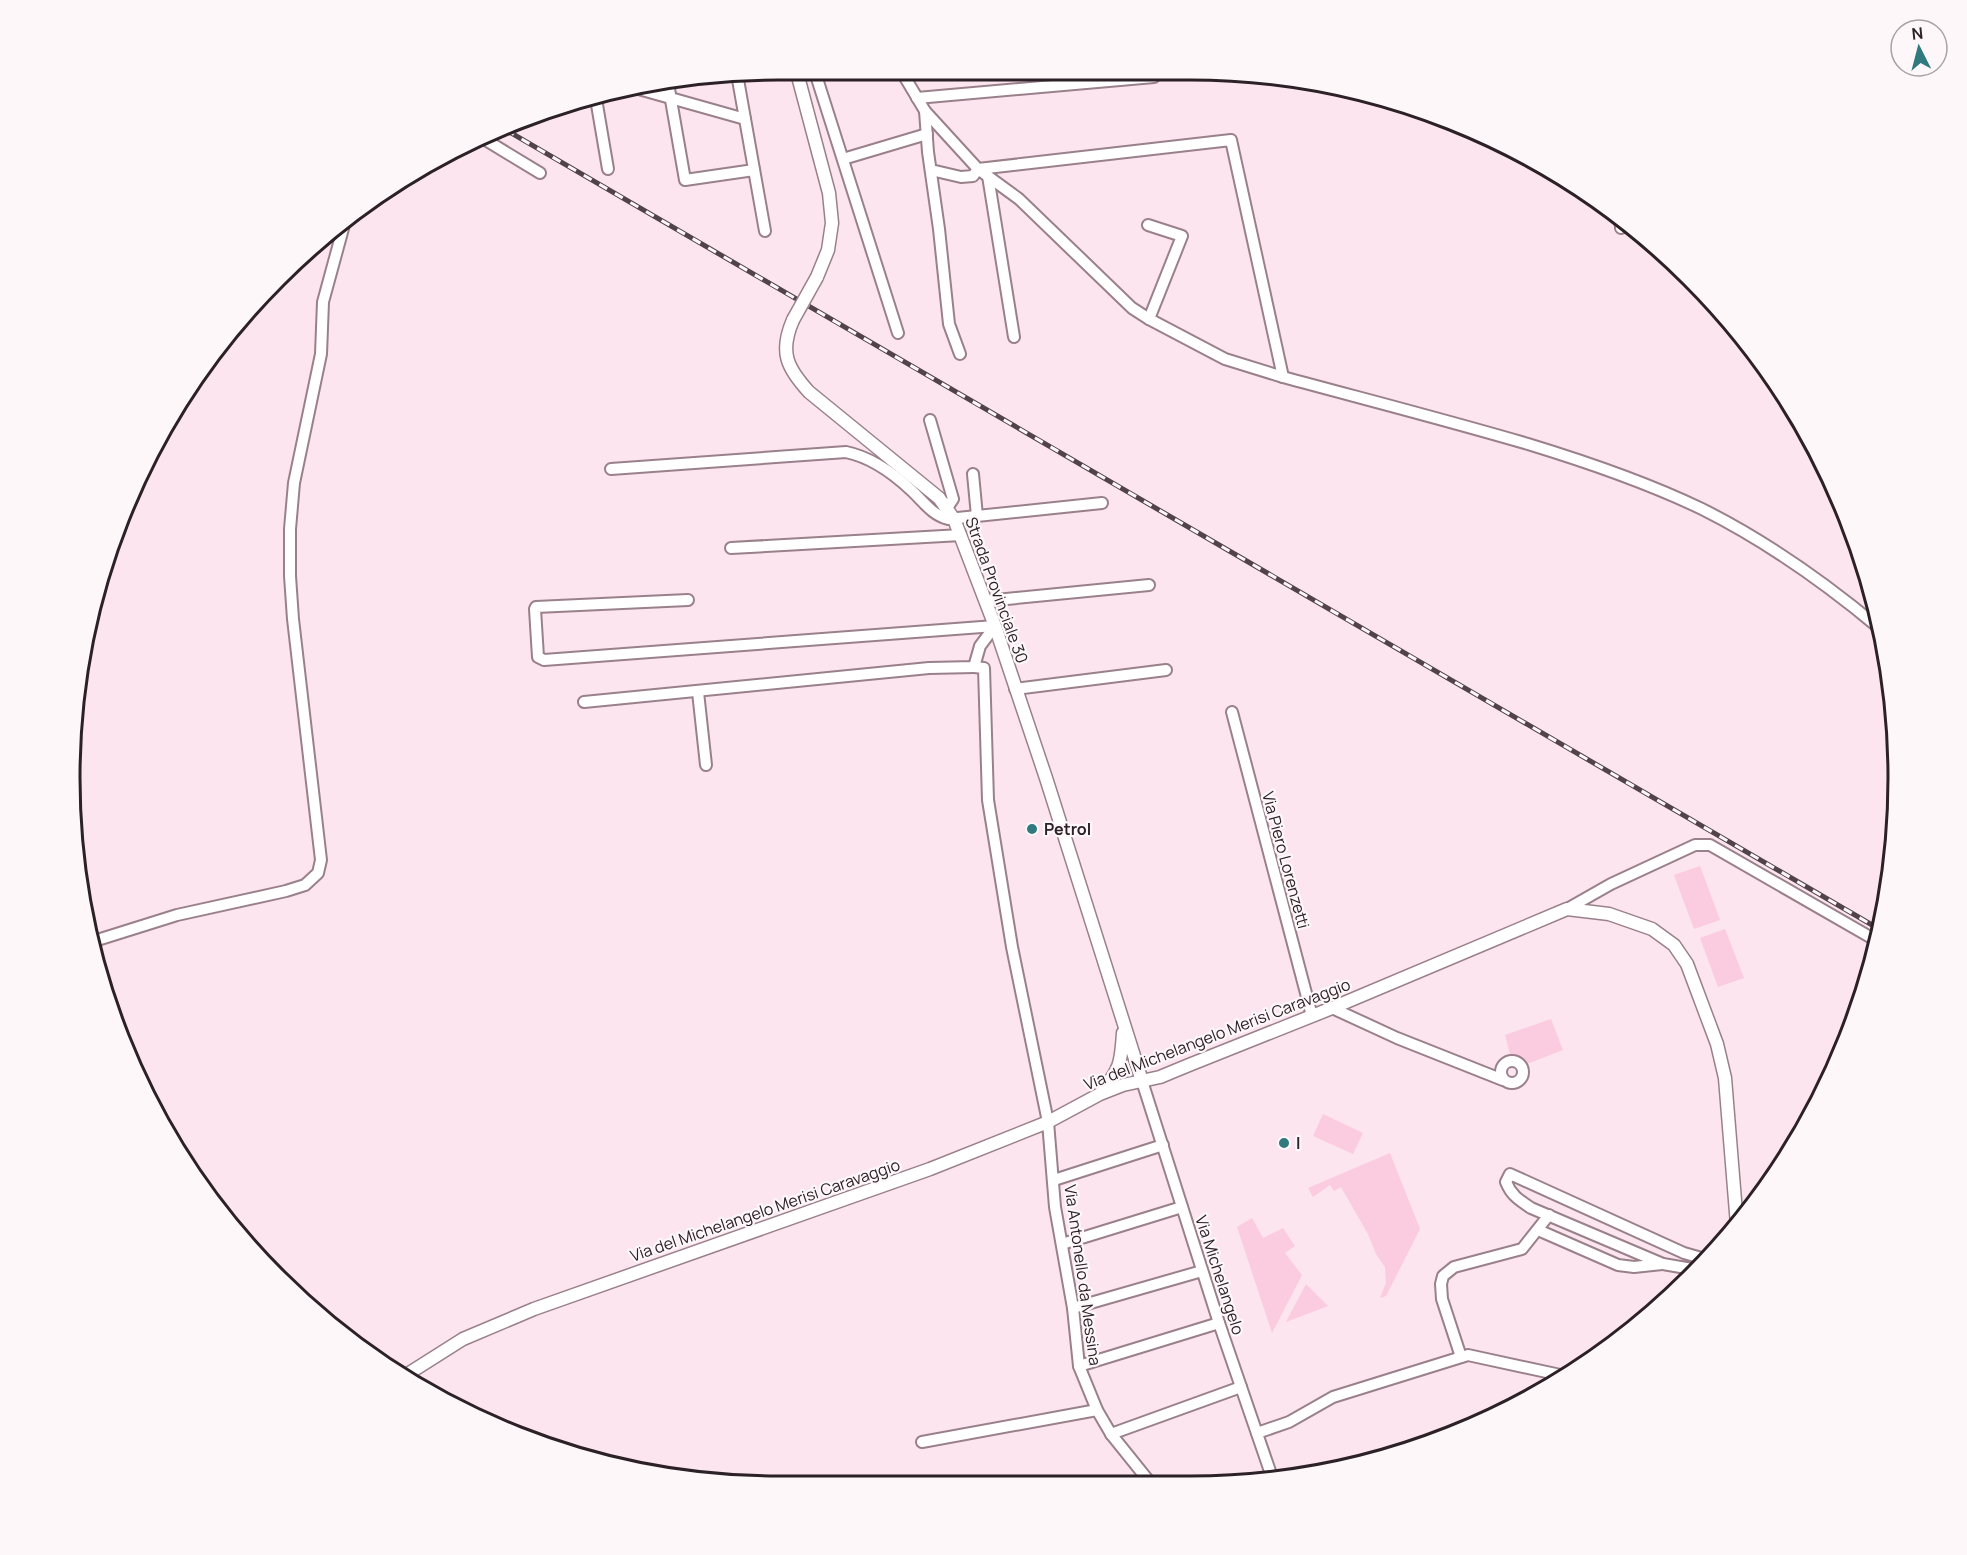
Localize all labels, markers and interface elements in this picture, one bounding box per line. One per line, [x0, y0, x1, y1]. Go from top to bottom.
north arrow [1889, 18, 1949, 78]
text: N [1911, 22, 1924, 45]
street label: Strada Provinciale 30 [960, 514, 1034, 666]
street label: Via Piero Lorenzetti [1257, 789, 1315, 931]
place label: Petrol [1044, 818, 1091, 840]
marker: Petrol [1025, 822, 1039, 836]
street label: Via del Michelangelo Merisi Caravaggio [1081, 973, 1353, 1095]
place label: I [1296, 1132, 1301, 1154]
marker: I [1277, 1136, 1291, 1150]
street label: Via del Michelangelo Merisi Caravaggio [627, 1153, 903, 1267]
street label: Via Antonello da Messina [1059, 1183, 1107, 1367]
street label: Via Michelangelo [1190, 1213, 1250, 1337]

